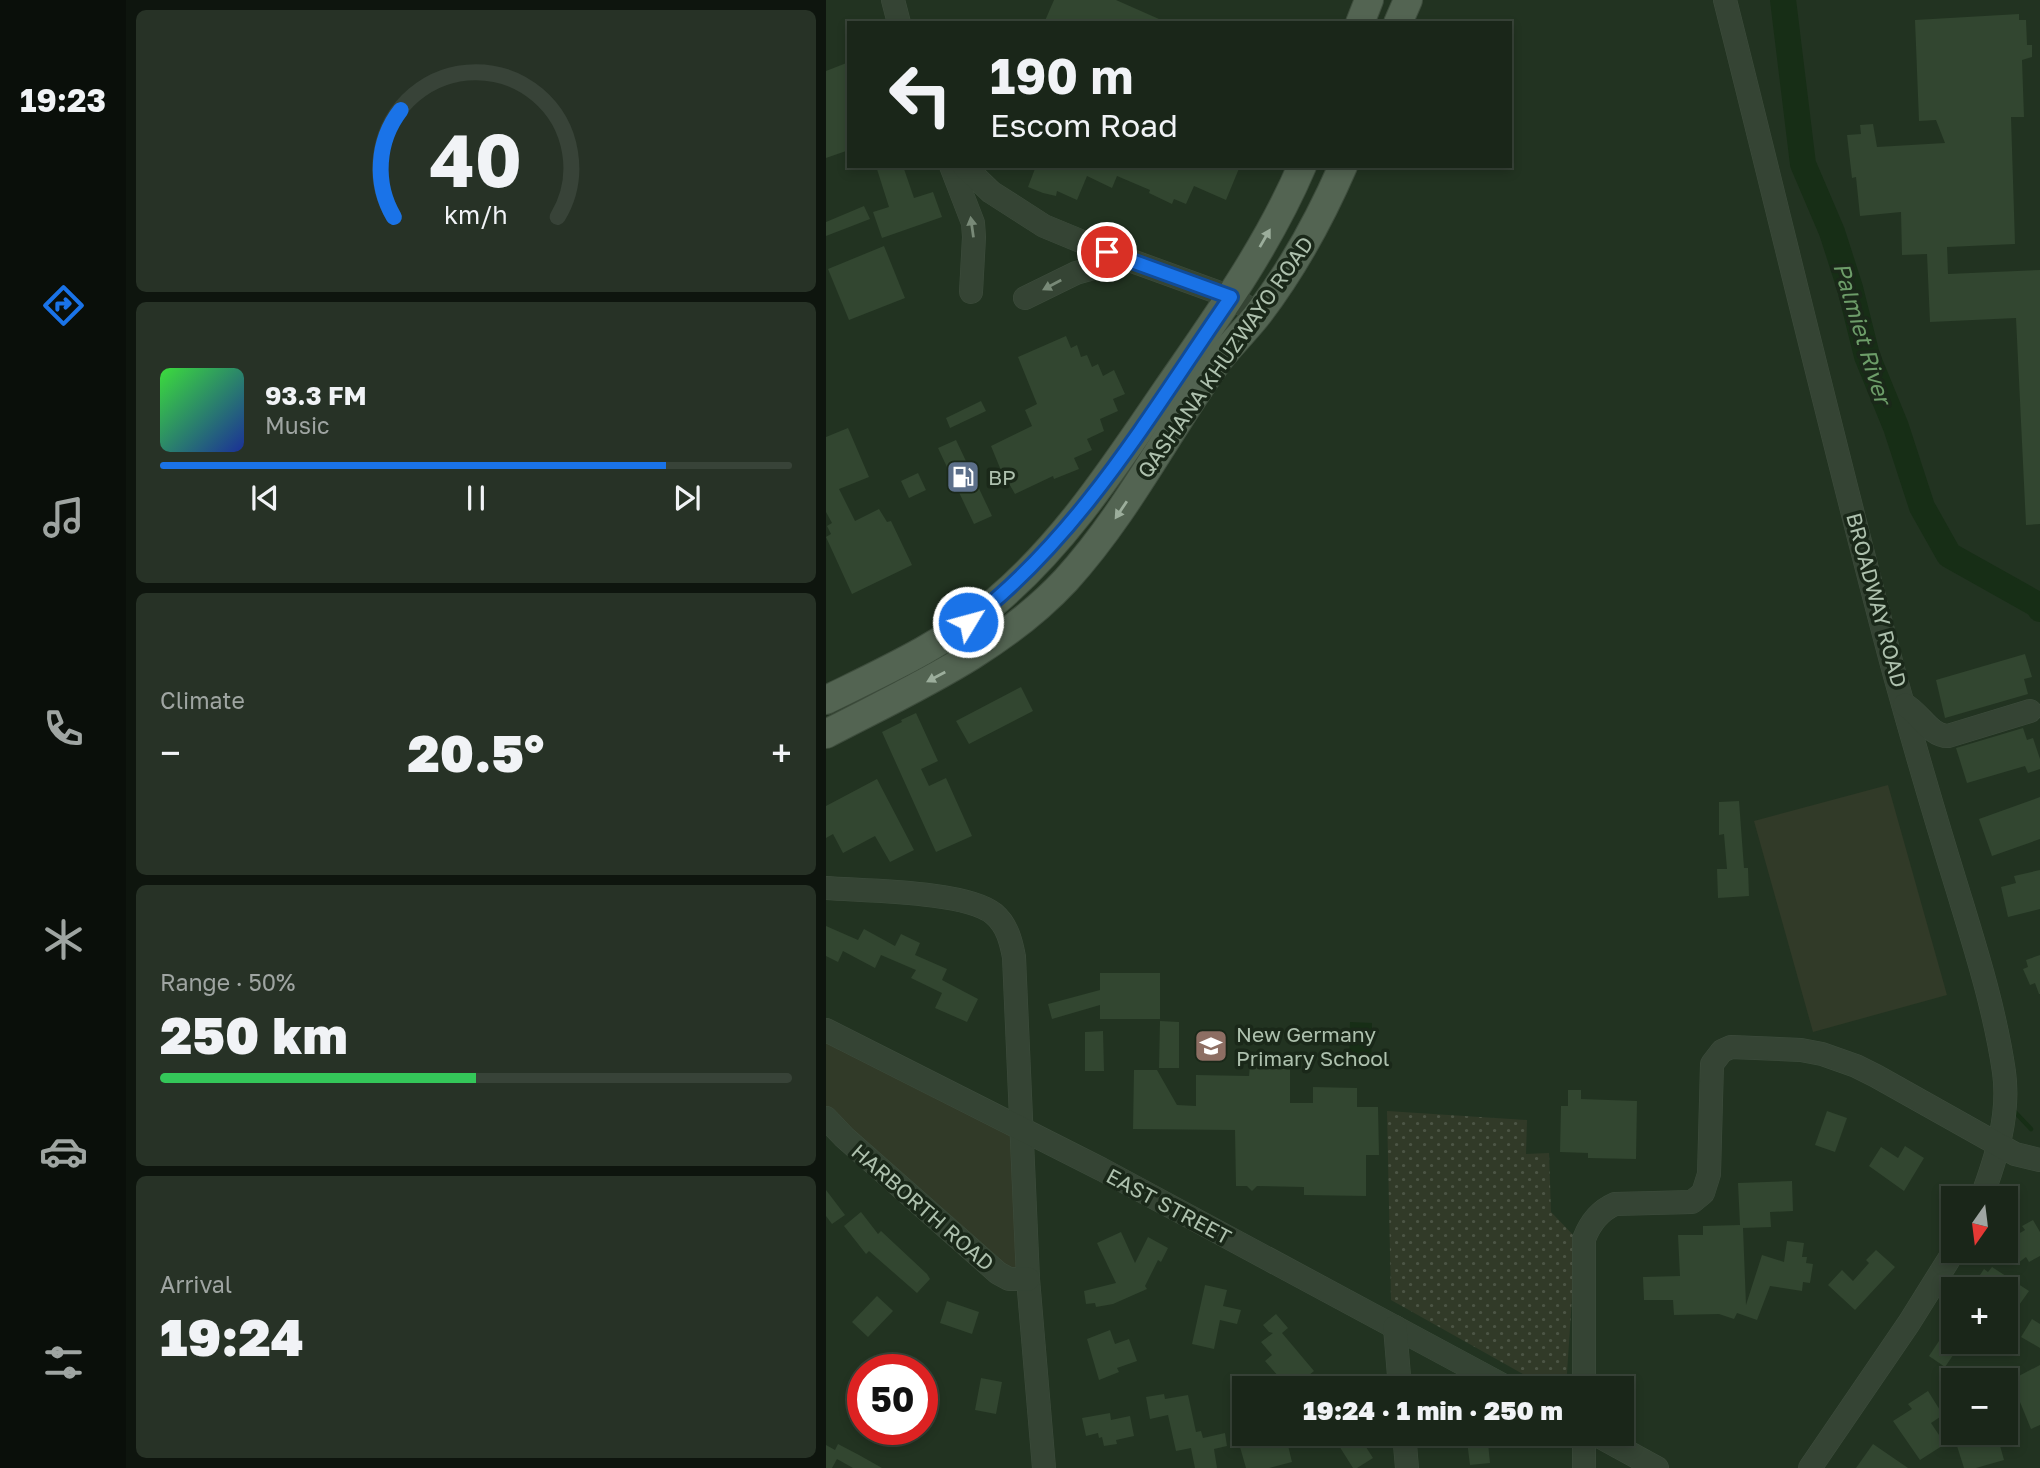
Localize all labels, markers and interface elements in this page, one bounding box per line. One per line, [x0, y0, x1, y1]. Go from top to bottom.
text: 190 m [990, 46, 1133, 105]
icon: left [875, 49, 966, 140]
text: 19:23 [20, 81, 106, 119]
text: Escom Road [990, 106, 1178, 144]
text: 40 [430, 116, 522, 203]
text: km/h [444, 199, 508, 230]
one-way arrow [967, 216, 978, 238]
pin [1077, 222, 1137, 282]
one-way arrow [1259, 229, 1271, 248]
street label: QASHANA KHUZWAYO ROAD [1131, 231, 1319, 483]
icon: arrive [1088, 233, 1126, 271]
water label: Palmiet River [1828, 259, 1899, 410]
one-way arrow [1042, 279, 1062, 291]
icon: directions [39, 281, 88, 330]
text: 93.3 FM [265, 380, 367, 411]
text: Music [265, 411, 330, 439]
fuel station icon: BP [944, 458, 982, 496]
place label: BP [988, 464, 1016, 490]
icon: previous [246, 479, 284, 517]
icon: pause [457, 479, 495, 517]
icon: next [668, 479, 706, 517]
icon: music [39, 493, 88, 542]
one-way arrow [1114, 500, 1127, 520]
street label: BROADWAY ROAD [1841, 510, 1913, 690]
position arrow [931, 585, 1005, 659]
one-way arrow [926, 671, 945, 683]
text: Climate [160, 686, 245, 714]
icon: phone [39, 704, 88, 753]
text: 20.5° [408, 721, 544, 783]
text: − [160, 730, 181, 775]
text: + [771, 730, 792, 775]
icon: climate [39, 915, 88, 964]
text: Range · 50% [160, 968, 295, 996]
text: 250 km [160, 1003, 348, 1065]
place label: New Germany Primary School [1236, 1021, 1390, 1071]
school or university icon: New Germany Primary School [1192, 1027, 1230, 1065]
icon: car [39, 1127, 88, 1176]
street label: HARBORTH ROAD [846, 1138, 1000, 1276]
street label: EAST STREET [1102, 1162, 1236, 1250]
north arrow [1941, 1186, 2018, 1264]
map controls [1941, 1186, 2018, 1445]
text: Arrival [160, 1270, 232, 1298]
button: + [1941, 1277, 2018, 1354]
text: 19:24 [160, 1305, 304, 1367]
icon: filters [39, 1338, 88, 1387]
speed limit sign: 50 [847, 1354, 938, 1445]
button: − [1941, 1368, 2018, 1445]
text: 19:24 · 1 min · 250 m [1303, 1395, 1563, 1426]

